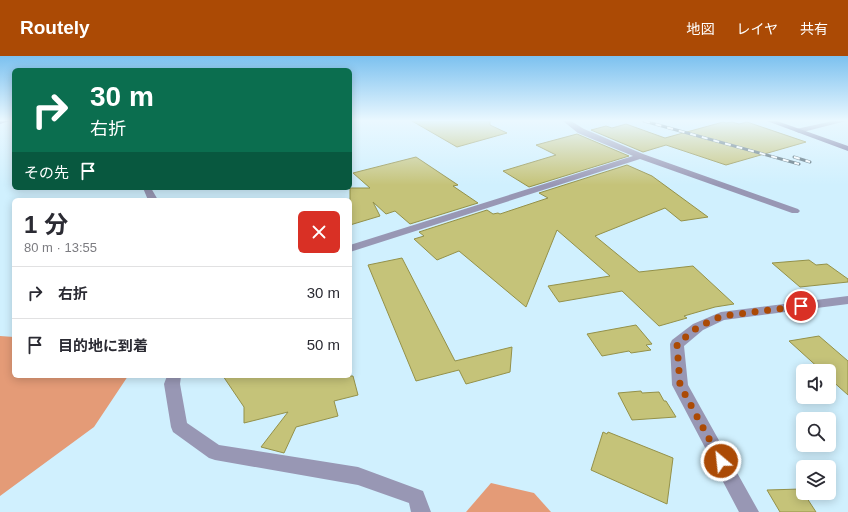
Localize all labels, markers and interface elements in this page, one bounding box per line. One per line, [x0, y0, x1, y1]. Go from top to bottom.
text: Routely [20, 17, 90, 38]
text: 地図 [686, 21, 714, 37]
text: レイヤ [736, 21, 778, 37]
text: 共有 [800, 21, 828, 37]
text: 30 m [90, 81, 154, 112]
icon: right [24, 84, 76, 136]
text: 右折 [90, 119, 126, 139]
icon: arrive [77, 160, 99, 182]
text: その先 [24, 164, 69, 181]
text: 1 分 [24, 211, 68, 238]
button: close [298, 211, 340, 253]
text: 80 m · 13:55 [24, 240, 97, 255]
icon: right [24, 282, 46, 304]
text: 30 m [307, 284, 340, 301]
text: 右折 [58, 285, 88, 302]
pin [784, 289, 818, 323]
icon: arrive [790, 295, 812, 317]
icon: arrive [24, 334, 46, 356]
text: 50 m [307, 336, 340, 353]
text: 目的地に到着 [58, 337, 148, 354]
map controls [796, 364, 836, 500]
button: sound [796, 364, 836, 404]
button: search [796, 412, 836, 452]
position arrow [700, 440, 742, 482]
button: layers [796, 460, 836, 500]

